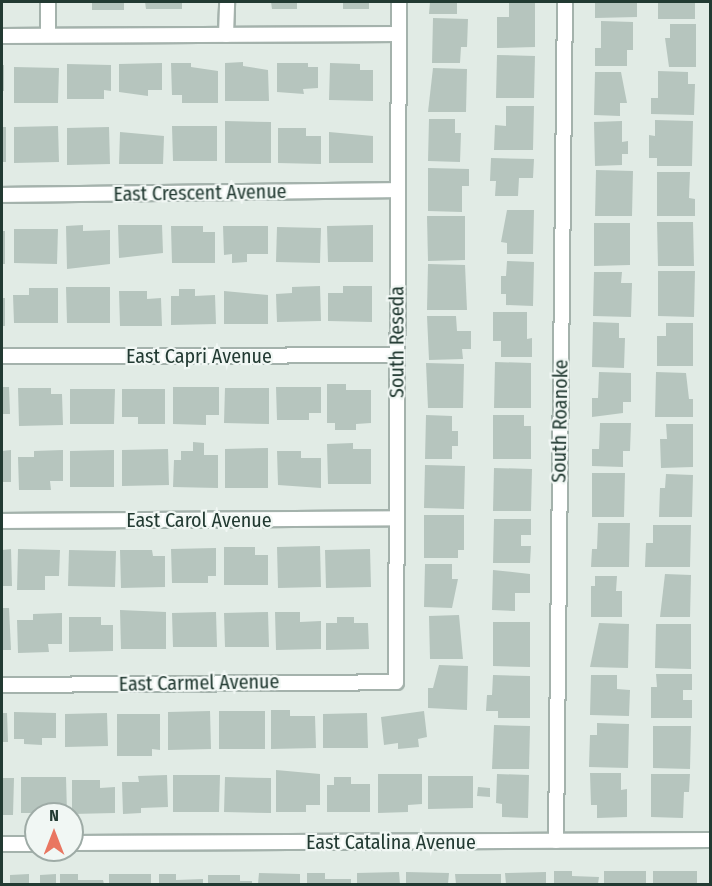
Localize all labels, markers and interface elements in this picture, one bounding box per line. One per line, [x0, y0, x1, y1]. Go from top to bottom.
street label: East Crescent Avenue [113, 179, 287, 207]
street label: South Reseda [385, 286, 409, 398]
street label: East Capri Avenue [126, 344, 272, 368]
street label: South Roanoke [547, 359, 573, 483]
street label: East Carol Avenue [126, 508, 272, 532]
street label: East Carmel Avenue [118, 670, 280, 696]
north arrow [24, 802, 84, 862]
text: N [49, 806, 59, 825]
street label: East Catalina Avenue [306, 830, 476, 854]

